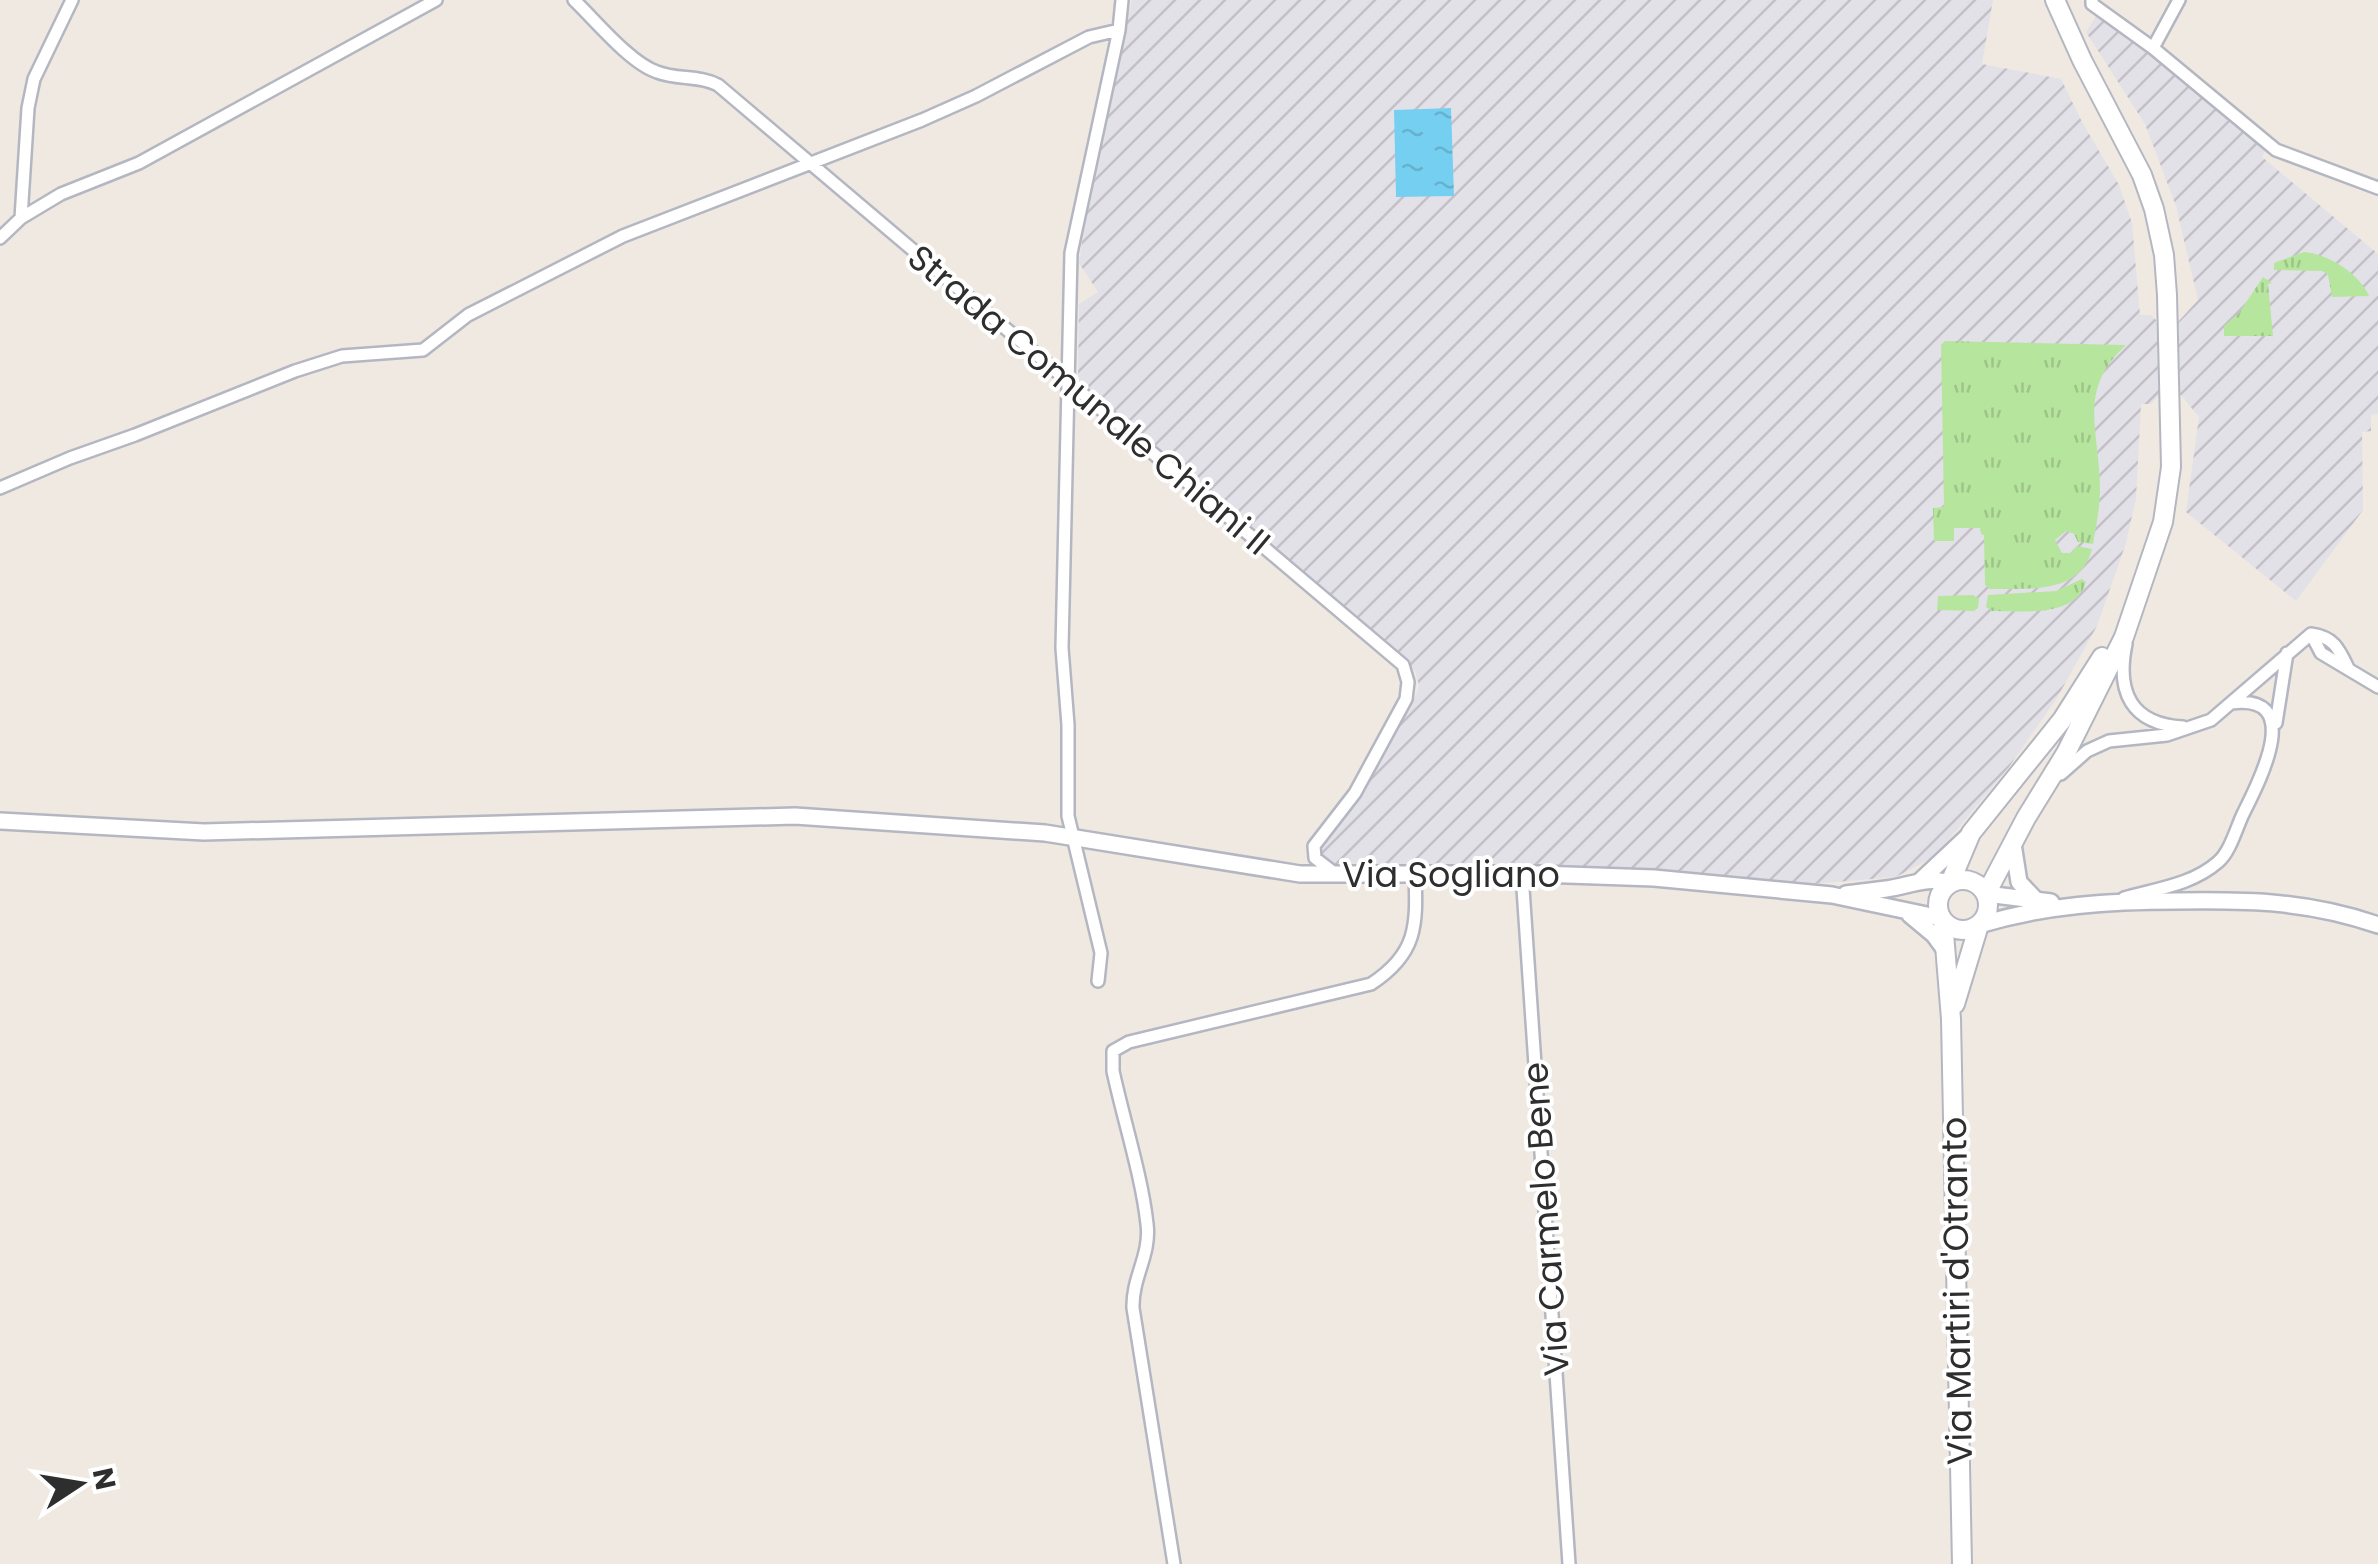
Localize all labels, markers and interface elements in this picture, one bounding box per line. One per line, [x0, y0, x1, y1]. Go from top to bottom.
street label: Strada Comunale Chiani II [898, 233, 1281, 566]
street label: Via Sogliano [1342, 850, 1560, 899]
street label: Via Carmelo Bene [1510, 1061, 1581, 1378]
street label: Via Martiri d'Otranto [1929, 1116, 1984, 1466]
north arrow [30, 1434, 130, 1534]
text: N [83, 1465, 125, 1493]

